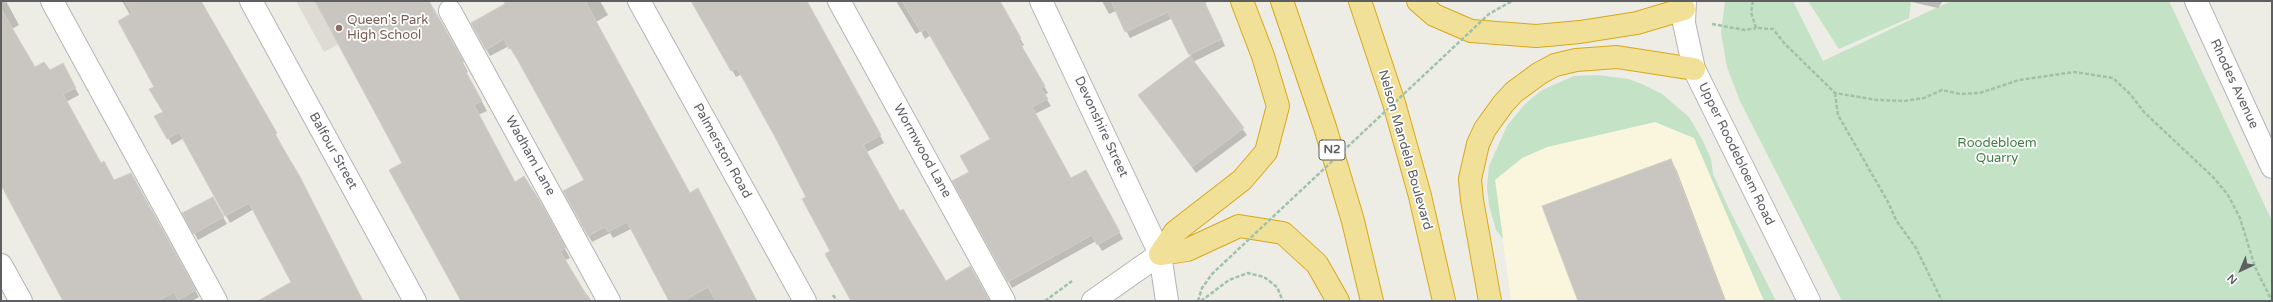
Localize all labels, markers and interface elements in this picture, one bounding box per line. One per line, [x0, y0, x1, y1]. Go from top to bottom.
place label: Queen's Park High School [347, 13, 428, 44]
marker: Queen's Park High School [334, 23, 344, 33]
street label: Rhodes Avenue [2206, 37, 2262, 131]
street label: Nelson Mandela Boulevard [1375, 68, 1435, 232]
street label: Devonshire Street [1071, 74, 1131, 180]
street label: Upper Roodebloem Road [1695, 80, 1777, 228]
street label: Palmerston Road [689, 101, 755, 201]
street label: Wormwood Lane [890, 101, 954, 201]
street label: Balfour Street [305, 110, 361, 192]
street label: Wadham Lane [502, 113, 558, 199]
park label: Roodebloem Quarry [1957, 136, 2037, 167]
road number: N2 [1319, 140, 1345, 160]
north arrow [2221, 250, 2261, 290]
text: N [2225, 271, 2240, 287]

